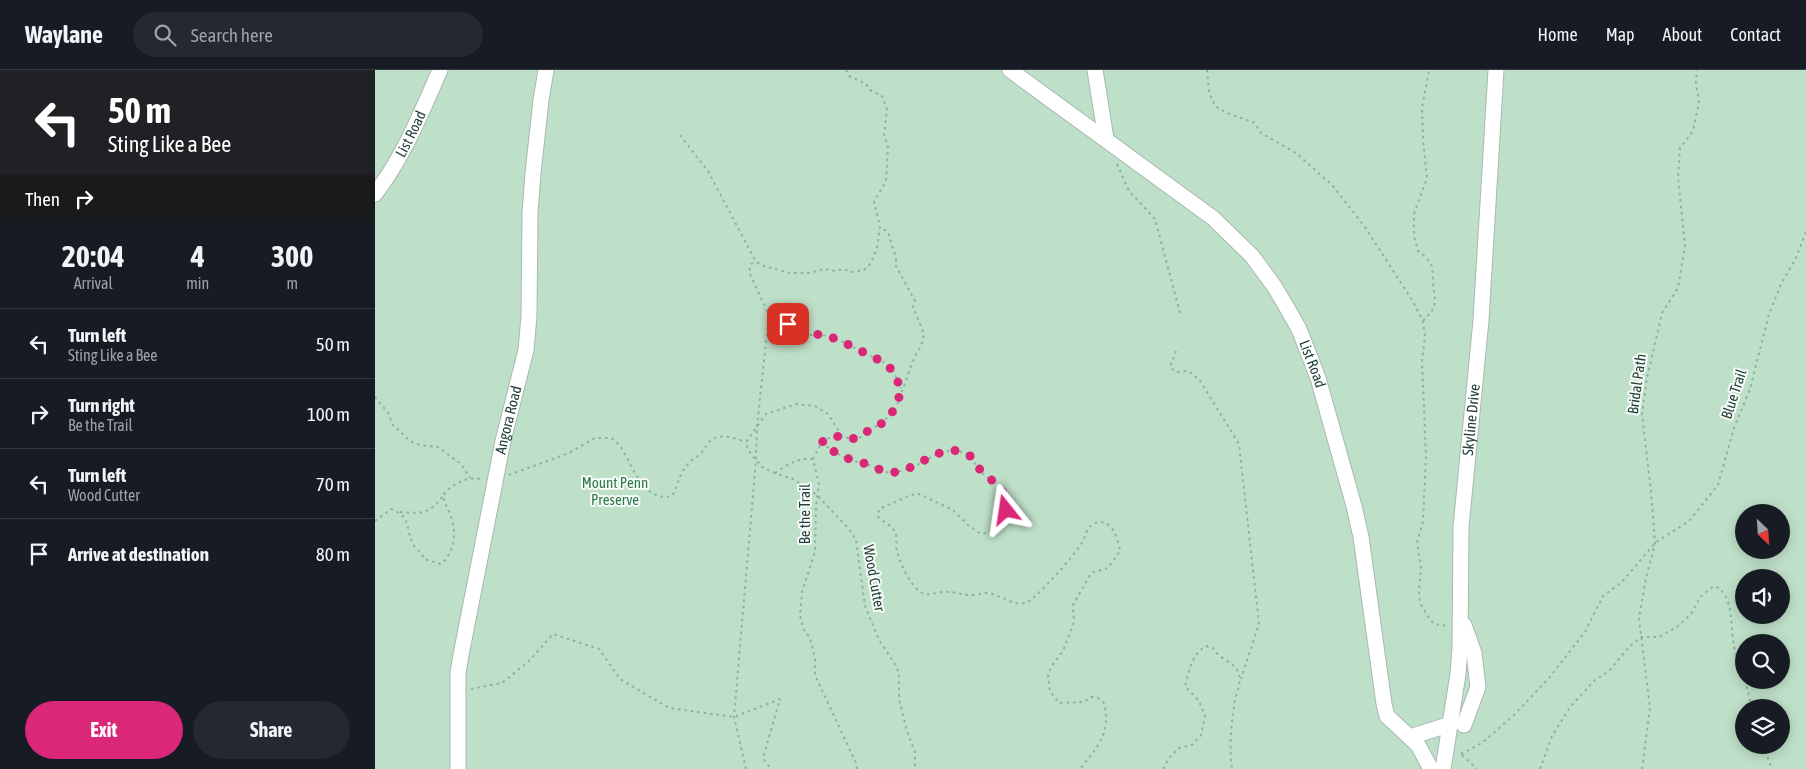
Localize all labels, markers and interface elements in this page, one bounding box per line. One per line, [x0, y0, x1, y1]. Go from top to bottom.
search box [133, 12, 483, 57]
text: Waylane [25, 21, 103, 48]
icon: search [151, 21, 179, 49]
text: Search here [191, 24, 273, 46]
text: Home [1538, 24, 1578, 45]
text: Map [1606, 24, 1635, 45]
text: About [1663, 24, 1702, 45]
text: Contact [1730, 24, 1781, 45]
icon: left [25, 90, 90, 155]
text: 50 m [108, 90, 171, 130]
street label: List Road [392, 108, 429, 160]
text: Sting Like a Bee [108, 131, 231, 157]
icon: right [70, 185, 98, 213]
text: Then [25, 188, 60, 210]
text: 20:04 [62, 239, 125, 273]
text: 4 [191, 239, 205, 273]
text: 300 [271, 239, 313, 273]
text: Arrival [74, 274, 113, 292]
text: min [186, 274, 209, 292]
text: m [286, 274, 298, 292]
pin [767, 303, 809, 345]
icon: arrive [774, 310, 802, 338]
text: Turn left [68, 324, 126, 346]
icon: left [25, 330, 53, 358]
text: 50 m [316, 333, 350, 355]
street label: List Road [1296, 337, 1329, 389]
text: Sting Like a Bee [68, 346, 158, 364]
street label: Bridal Path [1624, 353, 1649, 415]
street label: Blue Trail [1717, 367, 1750, 421]
street label: Skyline Drive [1459, 383, 1483, 456]
street label: Angora Road [492, 384, 525, 455]
text: Turn right [68, 394, 135, 416]
icon: right [25, 400, 53, 428]
text: 100 m [307, 403, 350, 425]
text: Be the Trail [68, 416, 133, 434]
text: Turn left [68, 464, 126, 486]
icon: left [25, 470, 53, 498]
text: 70 m [316, 473, 350, 495]
park label: Mount Penn Preserve [582, 474, 648, 508]
position arrow [979, 483, 1031, 535]
street label: Be the Trail [796, 484, 813, 544]
text: Wood Cutter [68, 486, 140, 504]
north arrow [1735, 504, 1790, 559]
map controls [1735, 504, 1790, 754]
icon: arrive [25, 540, 53, 568]
text: Arrive at destination [68, 543, 209, 565]
text: 80 m [316, 543, 350, 565]
street label: Wood Cutter [860, 543, 889, 613]
button: sound [1735, 569, 1790, 624]
button: search [1735, 634, 1790, 689]
button: layers [1735, 699, 1790, 754]
button: Exit [25, 701, 183, 759]
button: Share [193, 701, 350, 759]

